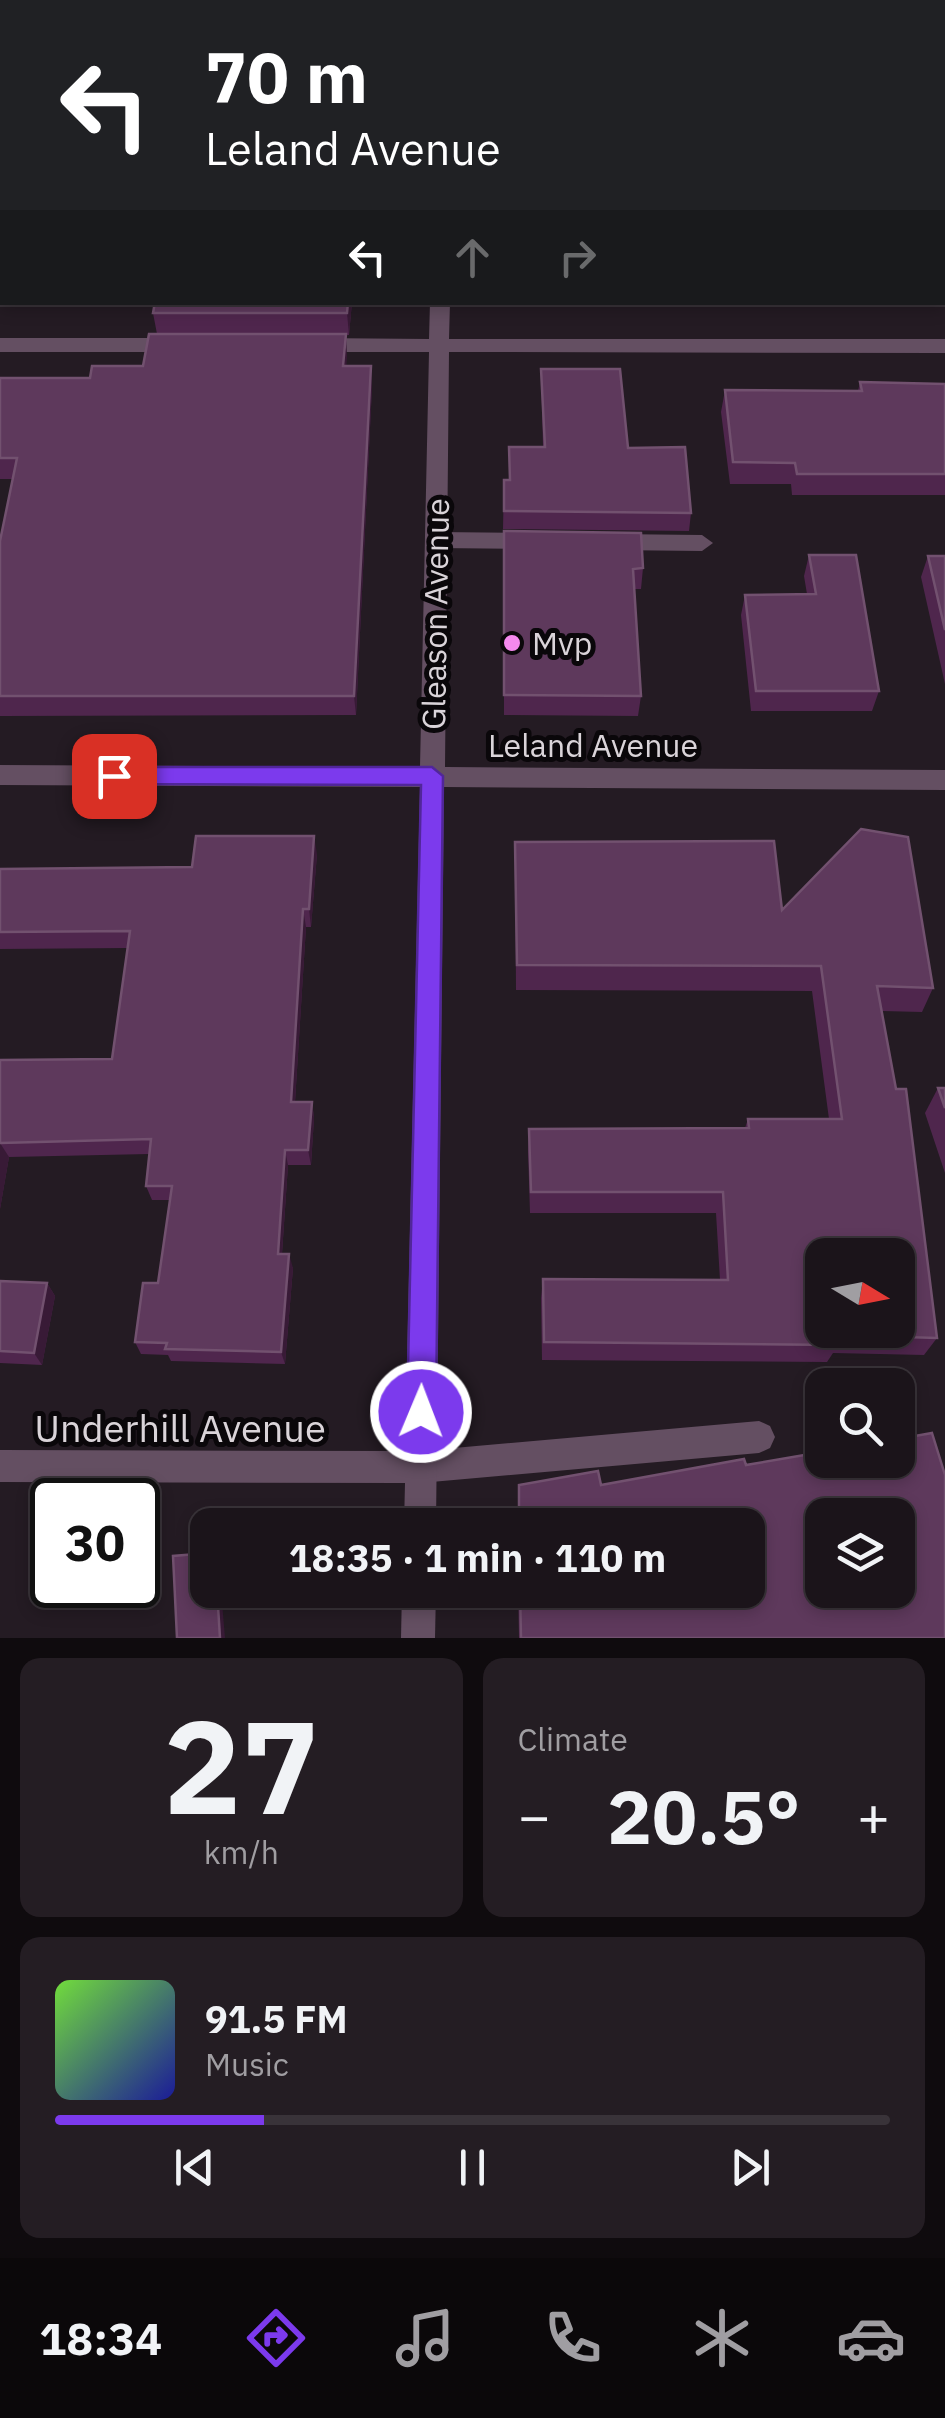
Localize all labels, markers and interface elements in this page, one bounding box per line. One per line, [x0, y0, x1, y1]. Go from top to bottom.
text: 70 m [205, 31, 368, 122]
icon: left [40, 40, 170, 170]
text: Leland Avenue [205, 119, 501, 177]
icon: left [340, 230, 395, 285]
icon: ahead [445, 230, 500, 285]
icon: right [550, 230, 605, 285]
street label: Gleason Avenue [412, 498, 458, 730]
place label: Mvp [532, 622, 592, 664]
marker: Mvp [501, 632, 523, 654]
street label: Leland Avenue [488, 724, 698, 766]
pin [72, 734, 157, 819]
icon: arrive [87, 749, 142, 804]
north arrow [805, 1238, 915, 1348]
map controls [805, 1238, 915, 1608]
position arrow [369, 1360, 473, 1464]
button: search [805, 1368, 915, 1478]
street label: Underhill Avenue [34, 1403, 326, 1452]
speed limit sign: 30 [30, 1478, 160, 1608]
button: layers [805, 1498, 915, 1608]
text: 18:35 · 1 min · 110 m [289, 1533, 666, 1582]
text: 27 [163, 1681, 319, 1850]
text: Climate [518, 1718, 628, 1760]
text: 20.5° [607, 1767, 801, 1865]
text: − [518, 1780, 551, 1851]
text: + [857, 1780, 890, 1851]
text: km/h [204, 1831, 279, 1873]
text: 91.5 FM [205, 1994, 348, 2043]
text: Music [205, 2043, 289, 2085]
icon: previous [167, 2140, 222, 2195]
icon: pause [445, 2140, 500, 2195]
icon: next [723, 2140, 778, 2195]
icon: directions [241, 2303, 311, 2373]
icon: music [390, 2303, 460, 2373]
icon: phone [538, 2303, 608, 2373]
icon: climate [687, 2303, 757, 2373]
icon: car [836, 2303, 906, 2373]
text: 18:34 [39, 2309, 162, 2367]

